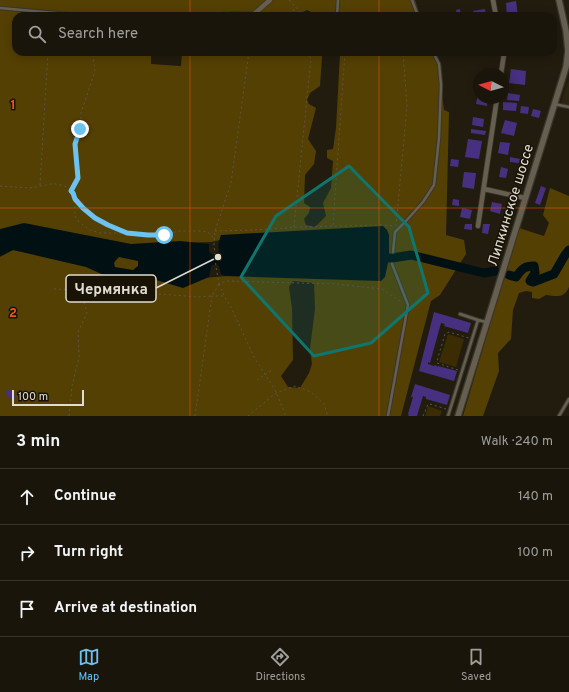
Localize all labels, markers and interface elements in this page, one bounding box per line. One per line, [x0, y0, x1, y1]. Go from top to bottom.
search box [12, 12, 557, 56]
icon: search [26, 23, 48, 45]
text: Search here [58, 25, 138, 44]
north arrow [473, 68, 509, 104]
text: 1 [10, 98, 16, 114]
route end [71, 120, 89, 138]
street label: Липкинское шоссе [485, 142, 538, 269]
route start [155, 226, 173, 244]
callout: Чермянка [66, 275, 156, 302]
text: Чермянка [74, 281, 148, 300]
text: 2 [9, 306, 17, 322]
scale bar [12, 388, 84, 407]
text: 100 m [18, 390, 48, 404]
text: 3 min [16, 431, 60, 453]
text: Walk · 240 m [481, 434, 553, 450]
icon: ahead [16, 486, 38, 508]
text: Continue [54, 487, 116, 506]
text: 140 m [518, 489, 553, 505]
icon: right [16, 542, 38, 564]
text: Turn right [54, 543, 123, 562]
text: 100 m [517, 545, 553, 561]
icon: arrive [16, 598, 38, 620]
text: Arrive at destination [54, 599, 197, 618]
tab: Map [78, 646, 100, 684]
tab: Directions [255, 646, 305, 684]
tab: Saved [461, 646, 491, 684]

